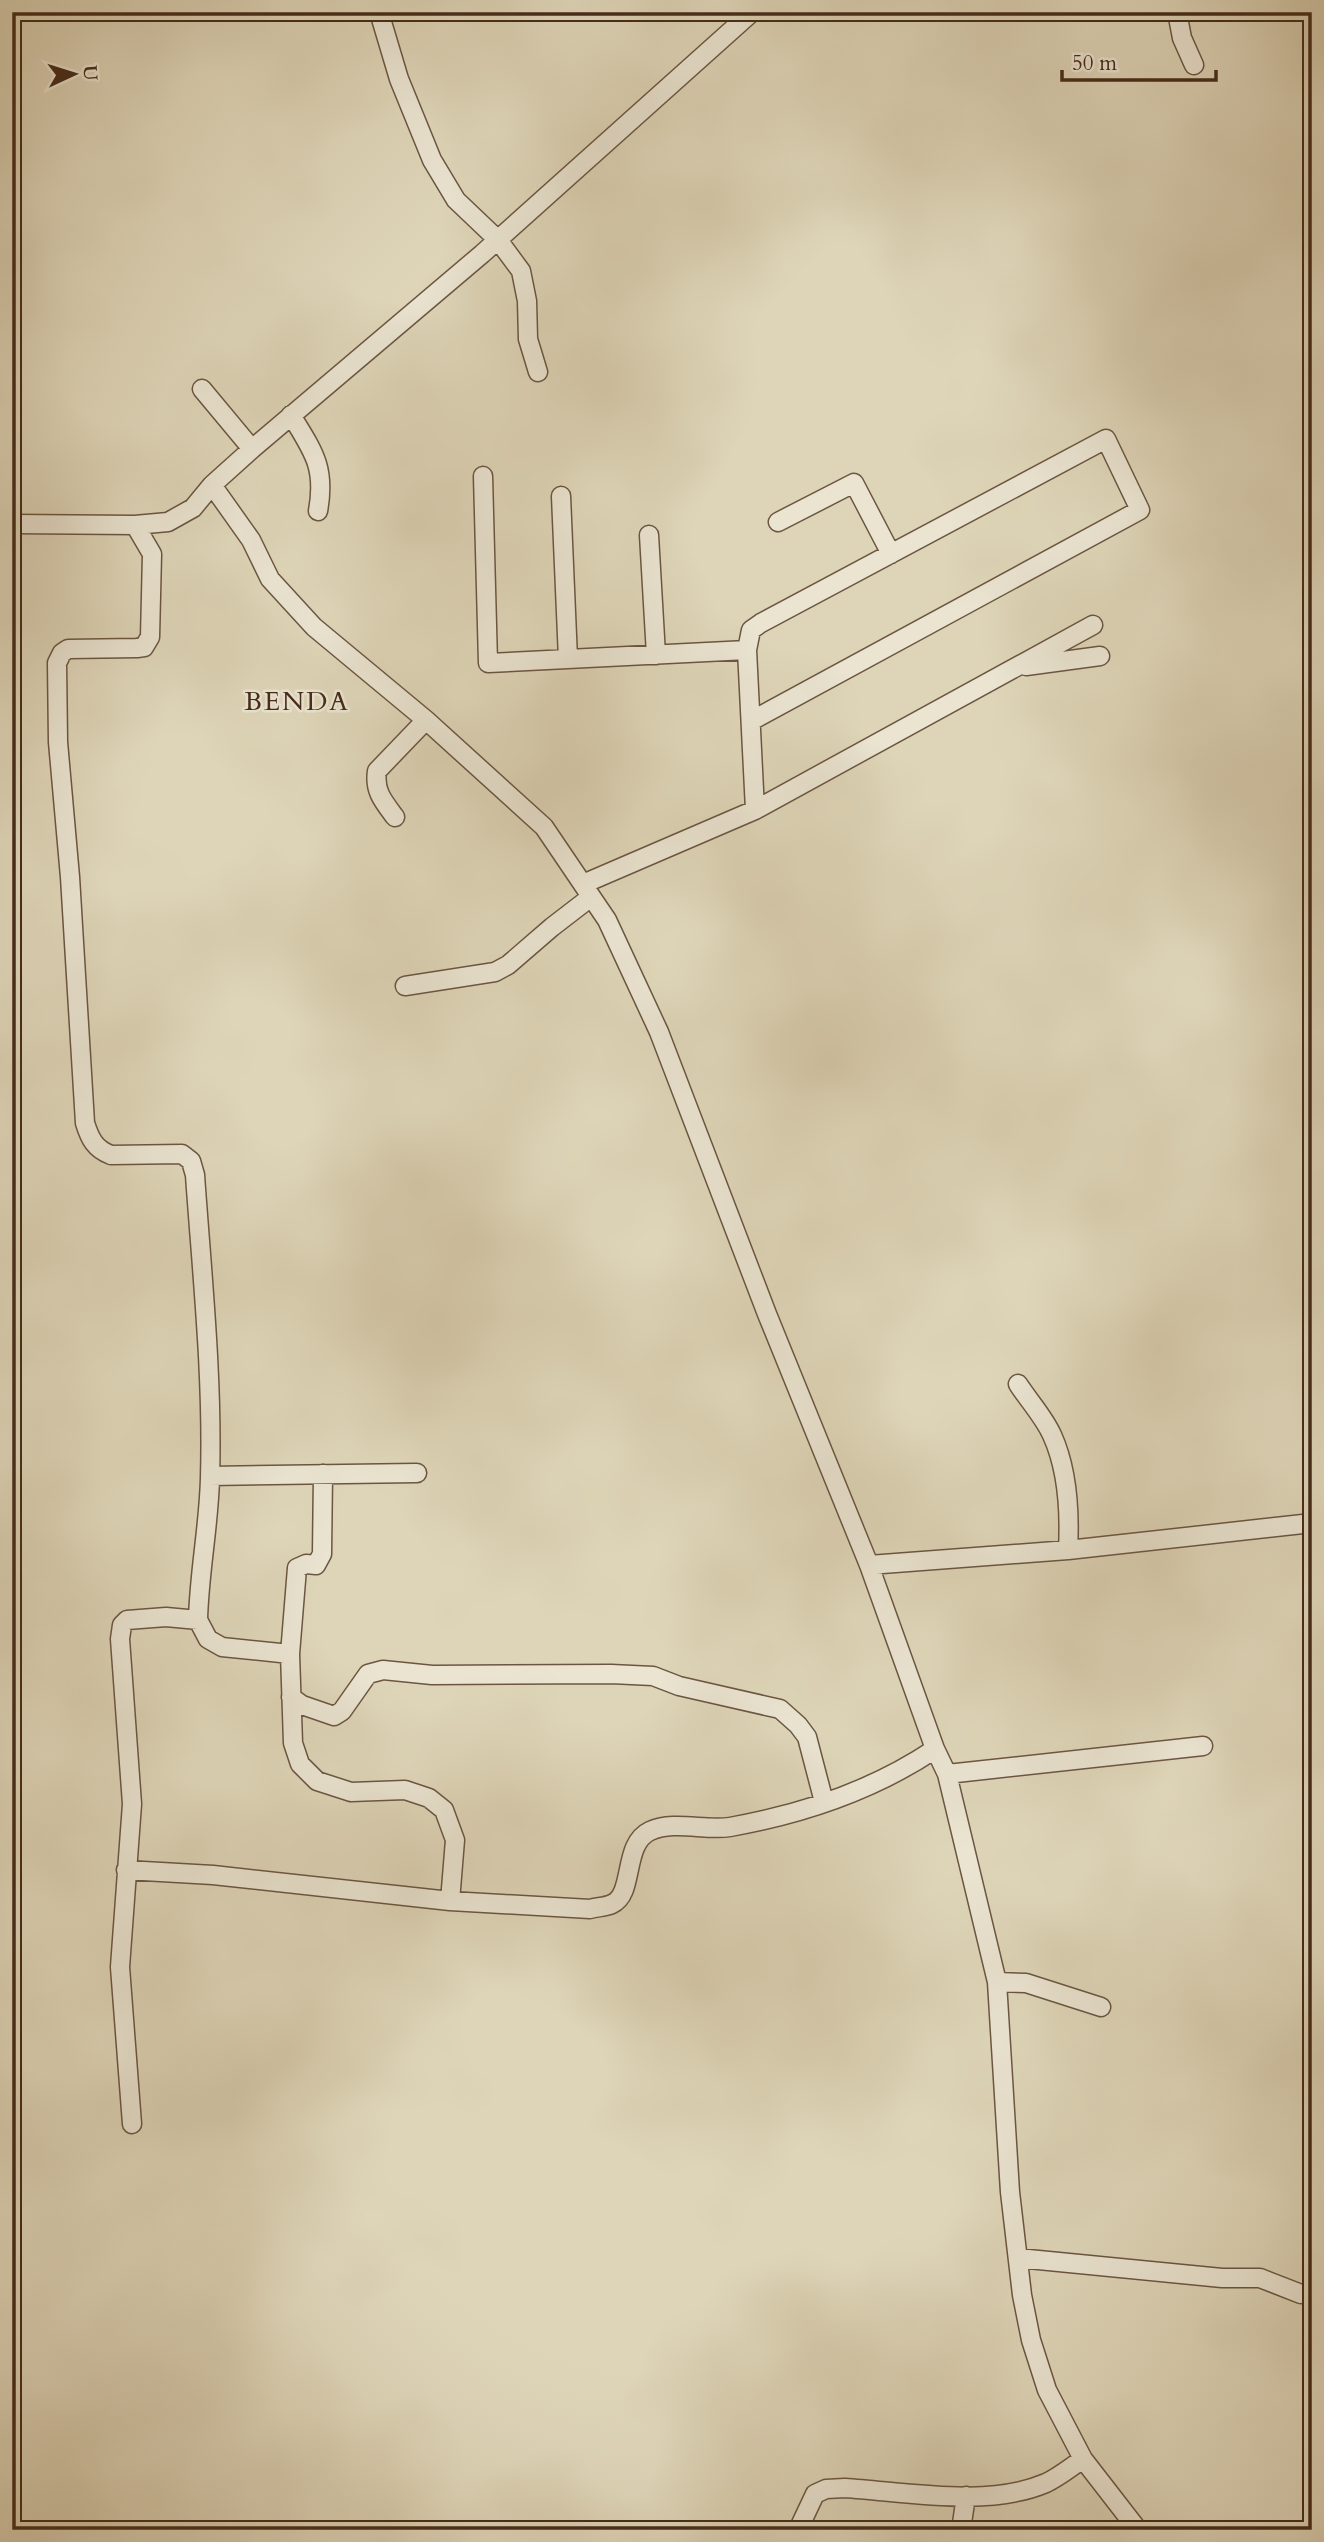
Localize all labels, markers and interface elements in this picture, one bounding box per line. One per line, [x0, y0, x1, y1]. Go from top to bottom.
north arrow [38, 38, 108, 108]
scale bar [1062, 38, 1216, 82]
text: 50 m [1072, 49, 1117, 78]
text: U [76, 64, 104, 82]
district label: BENDA [244, 684, 350, 719]

